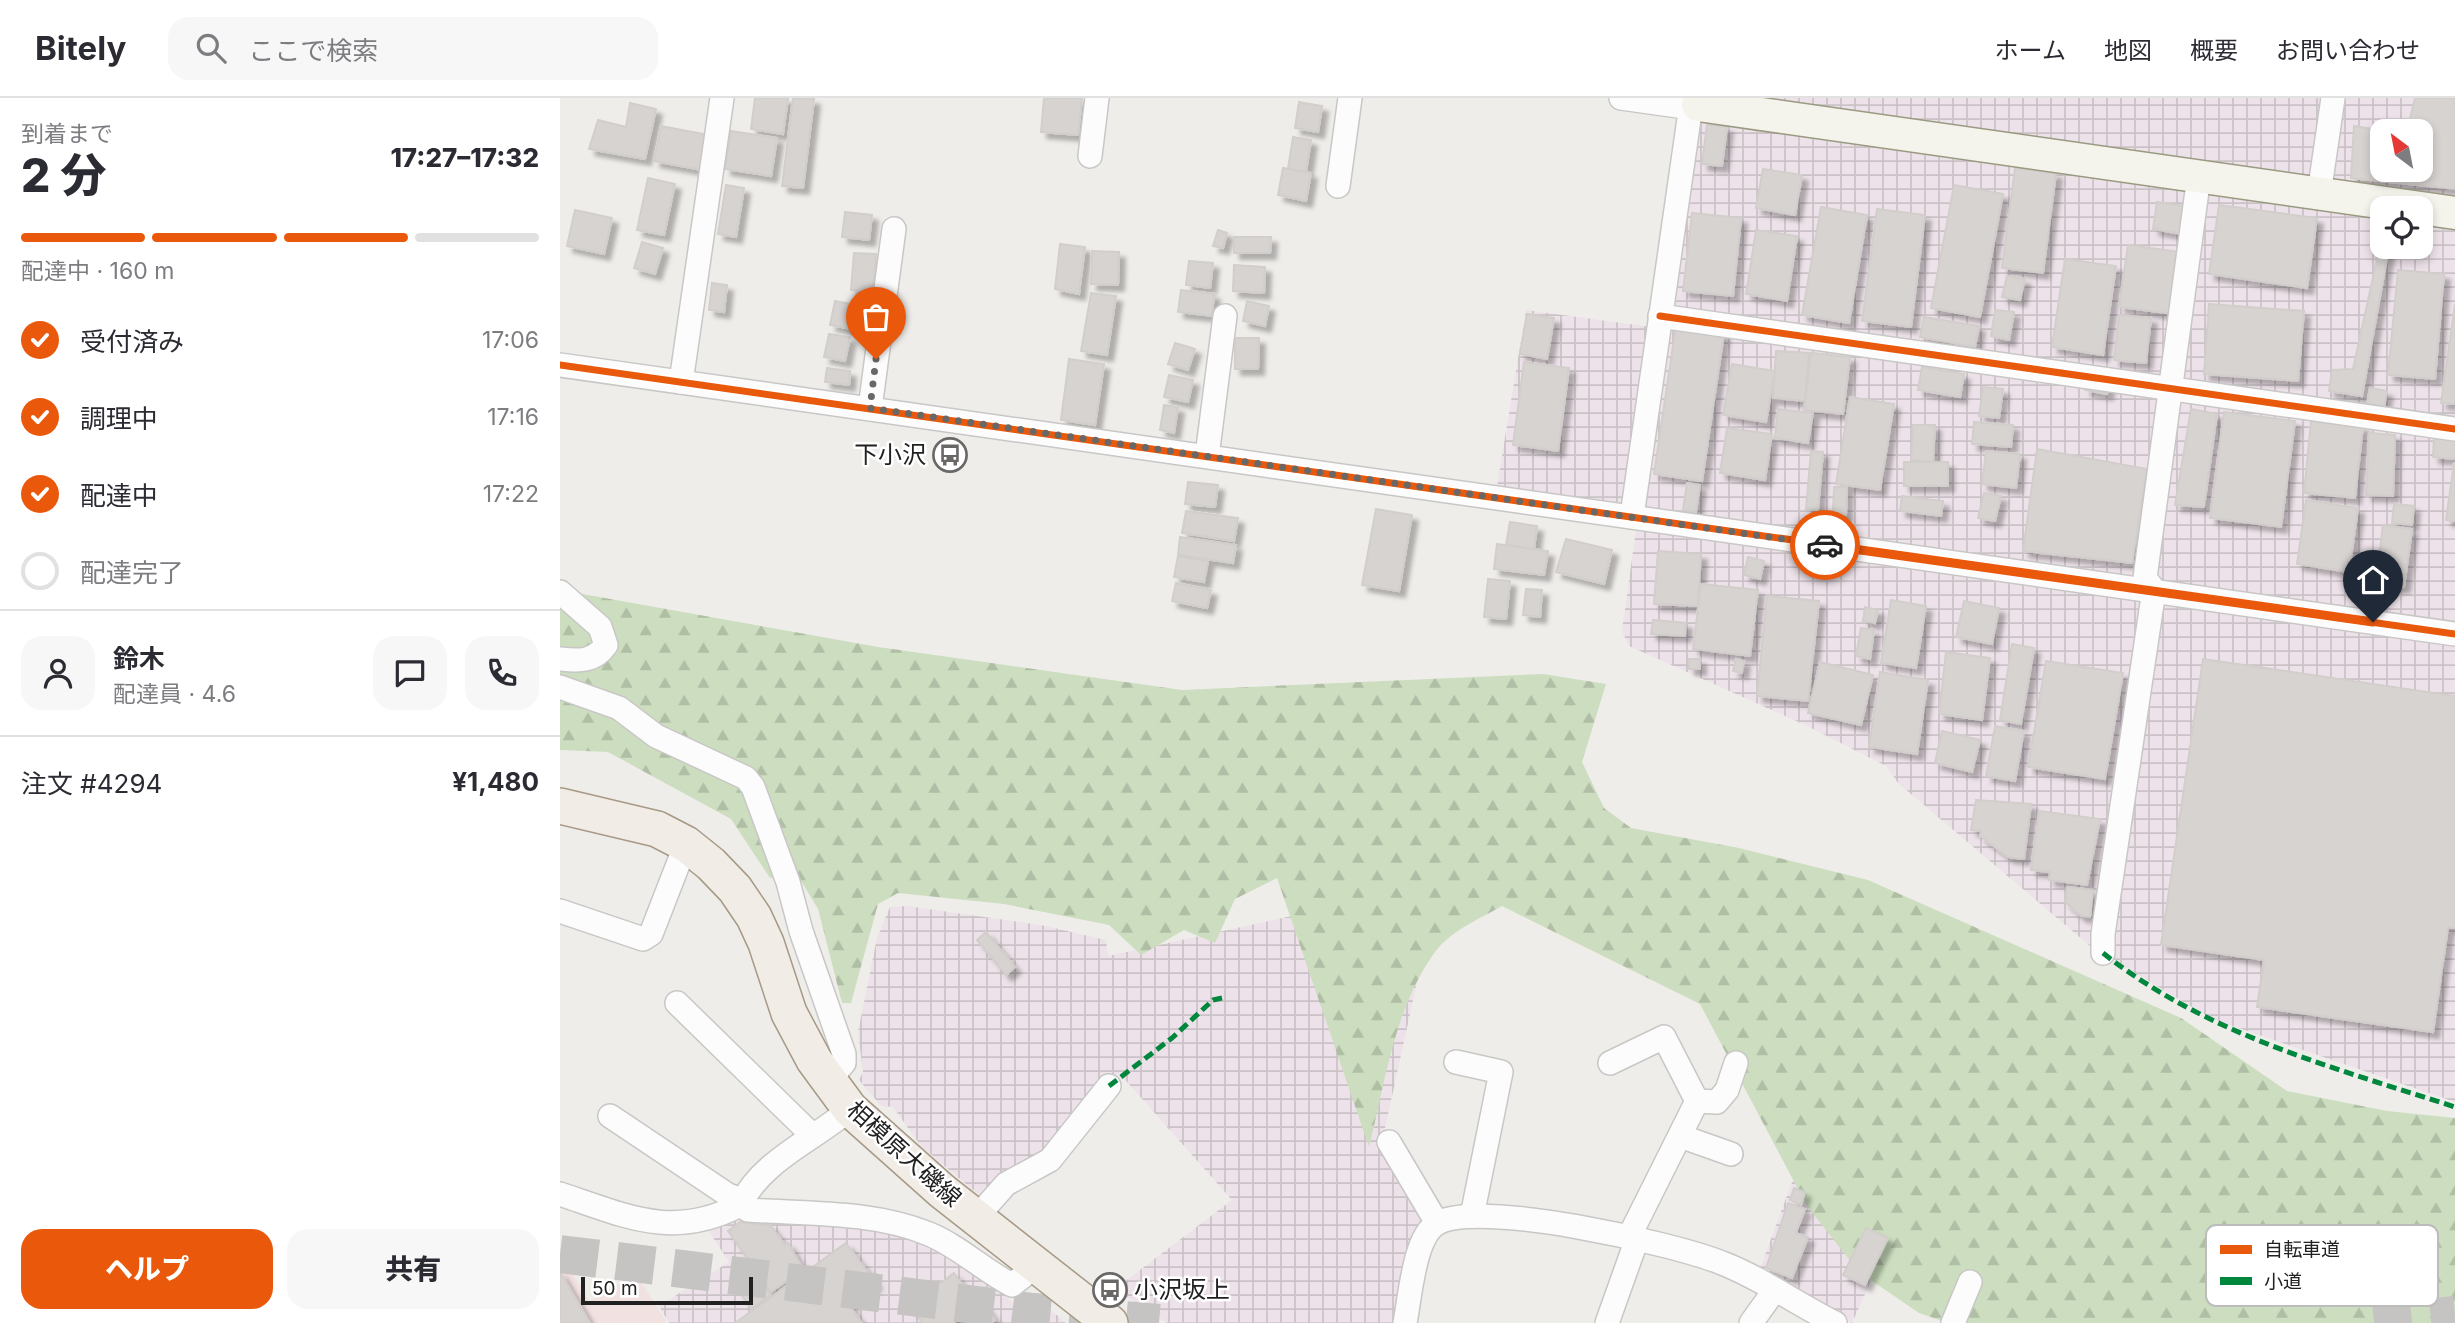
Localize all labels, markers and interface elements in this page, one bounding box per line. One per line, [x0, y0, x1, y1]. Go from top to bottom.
search box [168, 17, 658, 80]
text: Bitely [35, 28, 126, 68]
icon: search [192, 29, 230, 67]
text: ここで検索 [248, 35, 378, 66]
text: ホーム [1995, 36, 2066, 65]
text: 地図 [2104, 36, 2152, 65]
text: 概要 [2190, 36, 2238, 65]
text: お問い合わせ [2276, 36, 2420, 65]
north arrow [2370, 119, 2432, 182]
map controls [2370, 119, 2433, 259]
text: 到着まで [21, 120, 113, 148]
text: 17:27–17:32 [390, 142, 539, 173]
text: 2 分 [21, 147, 106, 203]
button: locate [2370, 196, 2433, 259]
text: 配達中 · 160 m [21, 257, 174, 285]
pin [846, 287, 906, 359]
icon: bag [857, 298, 895, 336]
icon: check [21, 321, 59, 359]
text: 受付済み [80, 326, 184, 357]
text: 17:06 [482, 326, 539, 354]
icon: check [21, 398, 59, 436]
text: 調理中 [80, 403, 158, 434]
text: 17:16 [487, 403, 539, 431]
bus stop icon: 下小沢 [931, 436, 969, 474]
place label: 下小沢 [854, 440, 926, 469]
icon: check [21, 475, 59, 513]
text: 配達中 [80, 480, 158, 511]
text: 17:22 [483, 480, 539, 508]
courier [1790, 510, 1860, 580]
icon: car [1806, 526, 1844, 564]
pin [2343, 550, 2403, 622]
text: 配達完了 [80, 557, 184, 588]
icon: home [2354, 561, 2392, 599]
button: person [21, 636, 95, 710]
button: chat [373, 636, 447, 710]
button: phone [465, 636, 539, 710]
text: 鈴木 [113, 643, 165, 674]
text: 配達員 · 4.6 [113, 680, 236, 708]
text: ¥1,480 [452, 766, 539, 797]
text: 注文 #4294 [21, 768, 162, 799]
street label: 相模原大磯線 [841, 1095, 968, 1213]
legend [2206, 1225, 2438, 1306]
button: ヘルプ [21, 1229, 273, 1309]
button: 共有 [287, 1229, 539, 1309]
text: 自転車道 [2264, 1238, 2340, 1261]
text: 小道 [2264, 1270, 2302, 1293]
bus stop icon: 小沢坂上 [1091, 1271, 1129, 1309]
scale bar [581, 1274, 752, 1306]
place label: 小沢坂上 [1134, 1275, 1230, 1304]
text: 50 m [592, 1277, 638, 1300]

